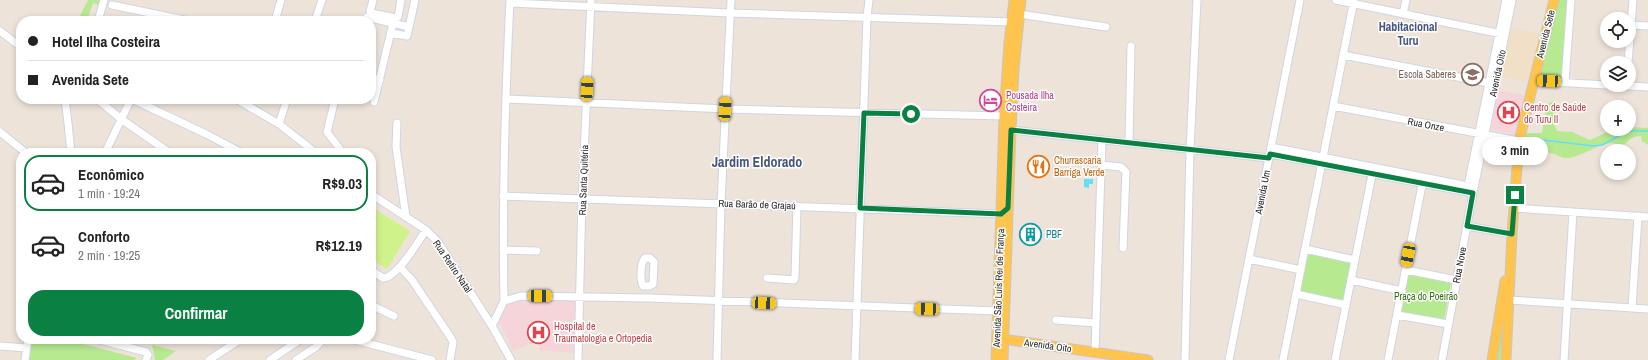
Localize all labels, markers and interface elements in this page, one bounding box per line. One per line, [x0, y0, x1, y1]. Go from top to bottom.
street label: Avenida Sete [1533, 8, 1558, 60]
map controls [1600, 12, 1636, 180]
button: locate [1600, 12, 1636, 48]
district label: Habitacional Turu [1379, 19, 1438, 49]
text: Hotel Ilha Costeira [52, 31, 160, 52]
street label: Avenida Oito [1486, 48, 1509, 99]
button: layers [1600, 56, 1636, 92]
school or university icon: Escola Saberes [1459, 61, 1485, 87]
place label: Escola Saberes [1399, 68, 1456, 81]
text: Avenida Sete [52, 69, 129, 90]
car [1537, 74, 1561, 88]
car [580, 77, 594, 101]
hotel icon: Pousada Ilha Costeira [978, 88, 1004, 114]
place label: Pousada Ilha Costeira [1006, 89, 1054, 114]
car [718, 97, 732, 121]
hospital icon: Centro de Saúde do Turu II [1495, 100, 1521, 126]
button: + [1600, 100, 1636, 136]
place label: Centro de Saúde do Turu II [1524, 101, 1586, 126]
route start [902, 105, 920, 123]
street label: Rua Onze [1407, 115, 1446, 134]
callout: 3 min [1482, 137, 1548, 165]
text: 3 min [1501, 142, 1529, 159]
street label: Rua Santa Quitéria [576, 144, 591, 216]
button: − [1600, 144, 1636, 180]
district label: Jardim Eldorado [712, 153, 802, 171]
restaurant icon: Churrascaria Barriga Verde [1025, 153, 1051, 179]
place label: Churrascaria Barriga Verde [1054, 154, 1105, 179]
text: Econômico [78, 164, 144, 185]
icon: car [30, 165, 66, 201]
street label: Avenida Um [1252, 169, 1273, 216]
text: R$9.03 [322, 173, 362, 194]
text: 1 min · 19:24 [78, 185, 140, 202]
route end [1506, 186, 1524, 204]
street label: Rua Barão de Grajaú [718, 197, 796, 212]
building icon: PBF [1017, 221, 1043, 247]
text: Conforto [78, 226, 130, 247]
icon: car [30, 227, 66, 263]
street label: Avenida São Luís Rei de França [990, 228, 1007, 349]
place label: PBF [1046, 228, 1062, 241]
text: R$12.19 [315, 235, 362, 256]
street label: Rua Retiro Natal [430, 237, 475, 295]
car [1400, 242, 1416, 268]
street label: Rua Nove [1450, 246, 1469, 284]
text: 2 min · 19:25 [78, 247, 140, 264]
button: Confirmar [28, 290, 364, 336]
car [528, 290, 552, 302]
park label: Praça do Poeirão [1394, 290, 1458, 303]
car [752, 296, 776, 310]
car [915, 303, 939, 315]
hospital icon: Hospital de Traumatologia e Ortopedia [526, 319, 552, 345]
place label: Hospital de Traumatologia e Ortopedia [554, 320, 653, 345]
street label: Avenida Oito [1022, 336, 1073, 355]

